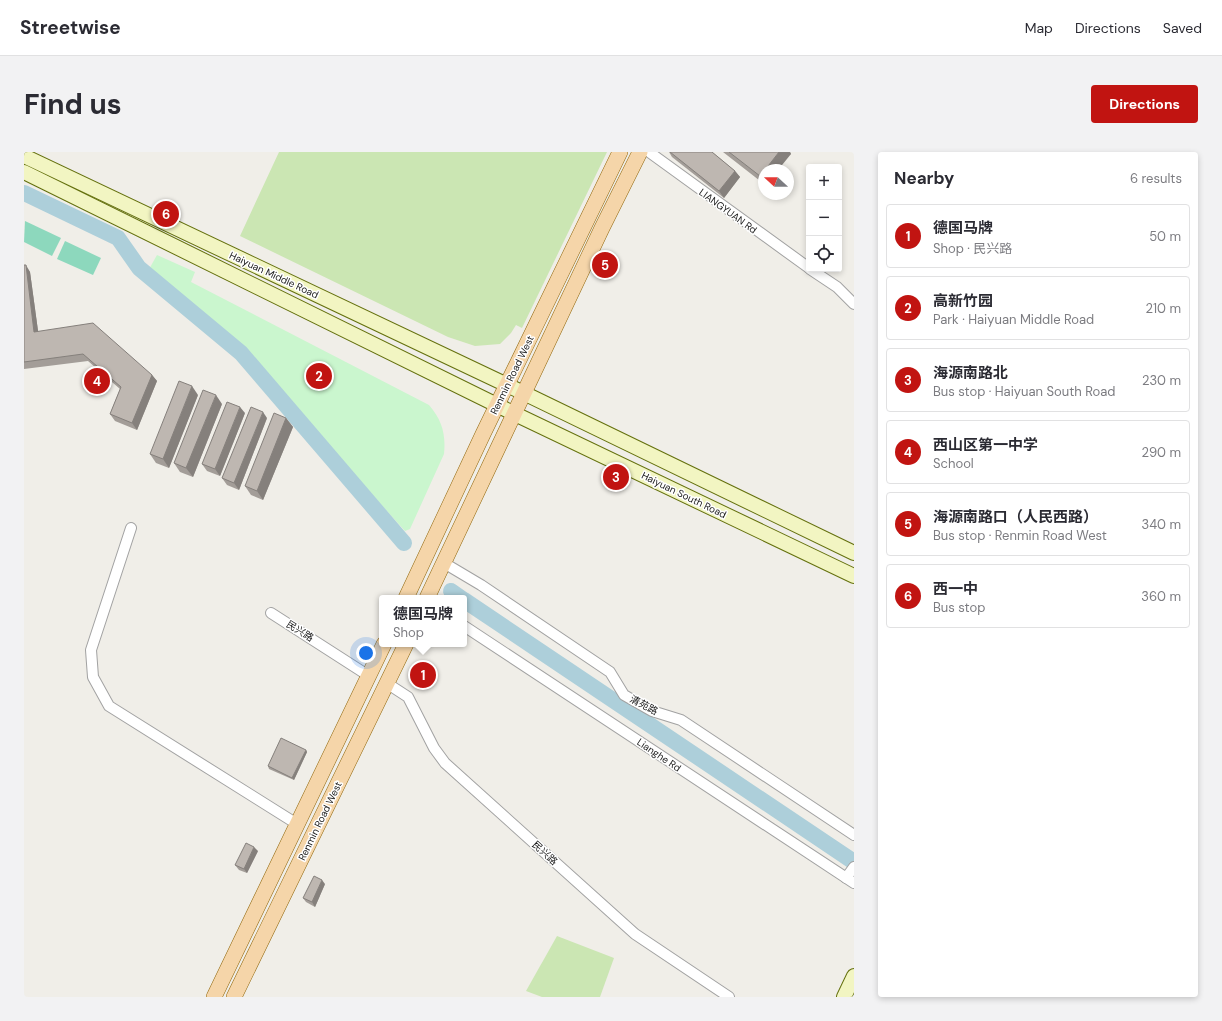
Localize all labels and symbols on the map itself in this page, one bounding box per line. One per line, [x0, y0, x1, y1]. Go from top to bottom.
north arrow [758, 164, 794, 200]
street label: LIANGYUAN Rd [696, 186, 760, 236]
pin: 6 [153, 199, 179, 229]
street label: Haiyuan Middle Road [227, 249, 321, 301]
pin: 5 [592, 250, 618, 280]
street label: Renmin Road West [487, 333, 537, 417]
pin: 2 [306, 361, 332, 391]
pin: 4 [84, 366, 110, 396]
pin: 3 [603, 462, 629, 492]
street label: Haiyuan South Road [639, 469, 729, 521]
street label: 民兴路 [284, 618, 316, 644]
your location [356, 643, 376, 663]
pin: 1 [410, 660, 436, 690]
street label: 清苑路 [628, 692, 660, 718]
street label: Lianghe Rd [634, 736, 684, 774]
street label: Renmin Road West [295, 779, 345, 863]
street label: 民兴路 [530, 838, 560, 868]

